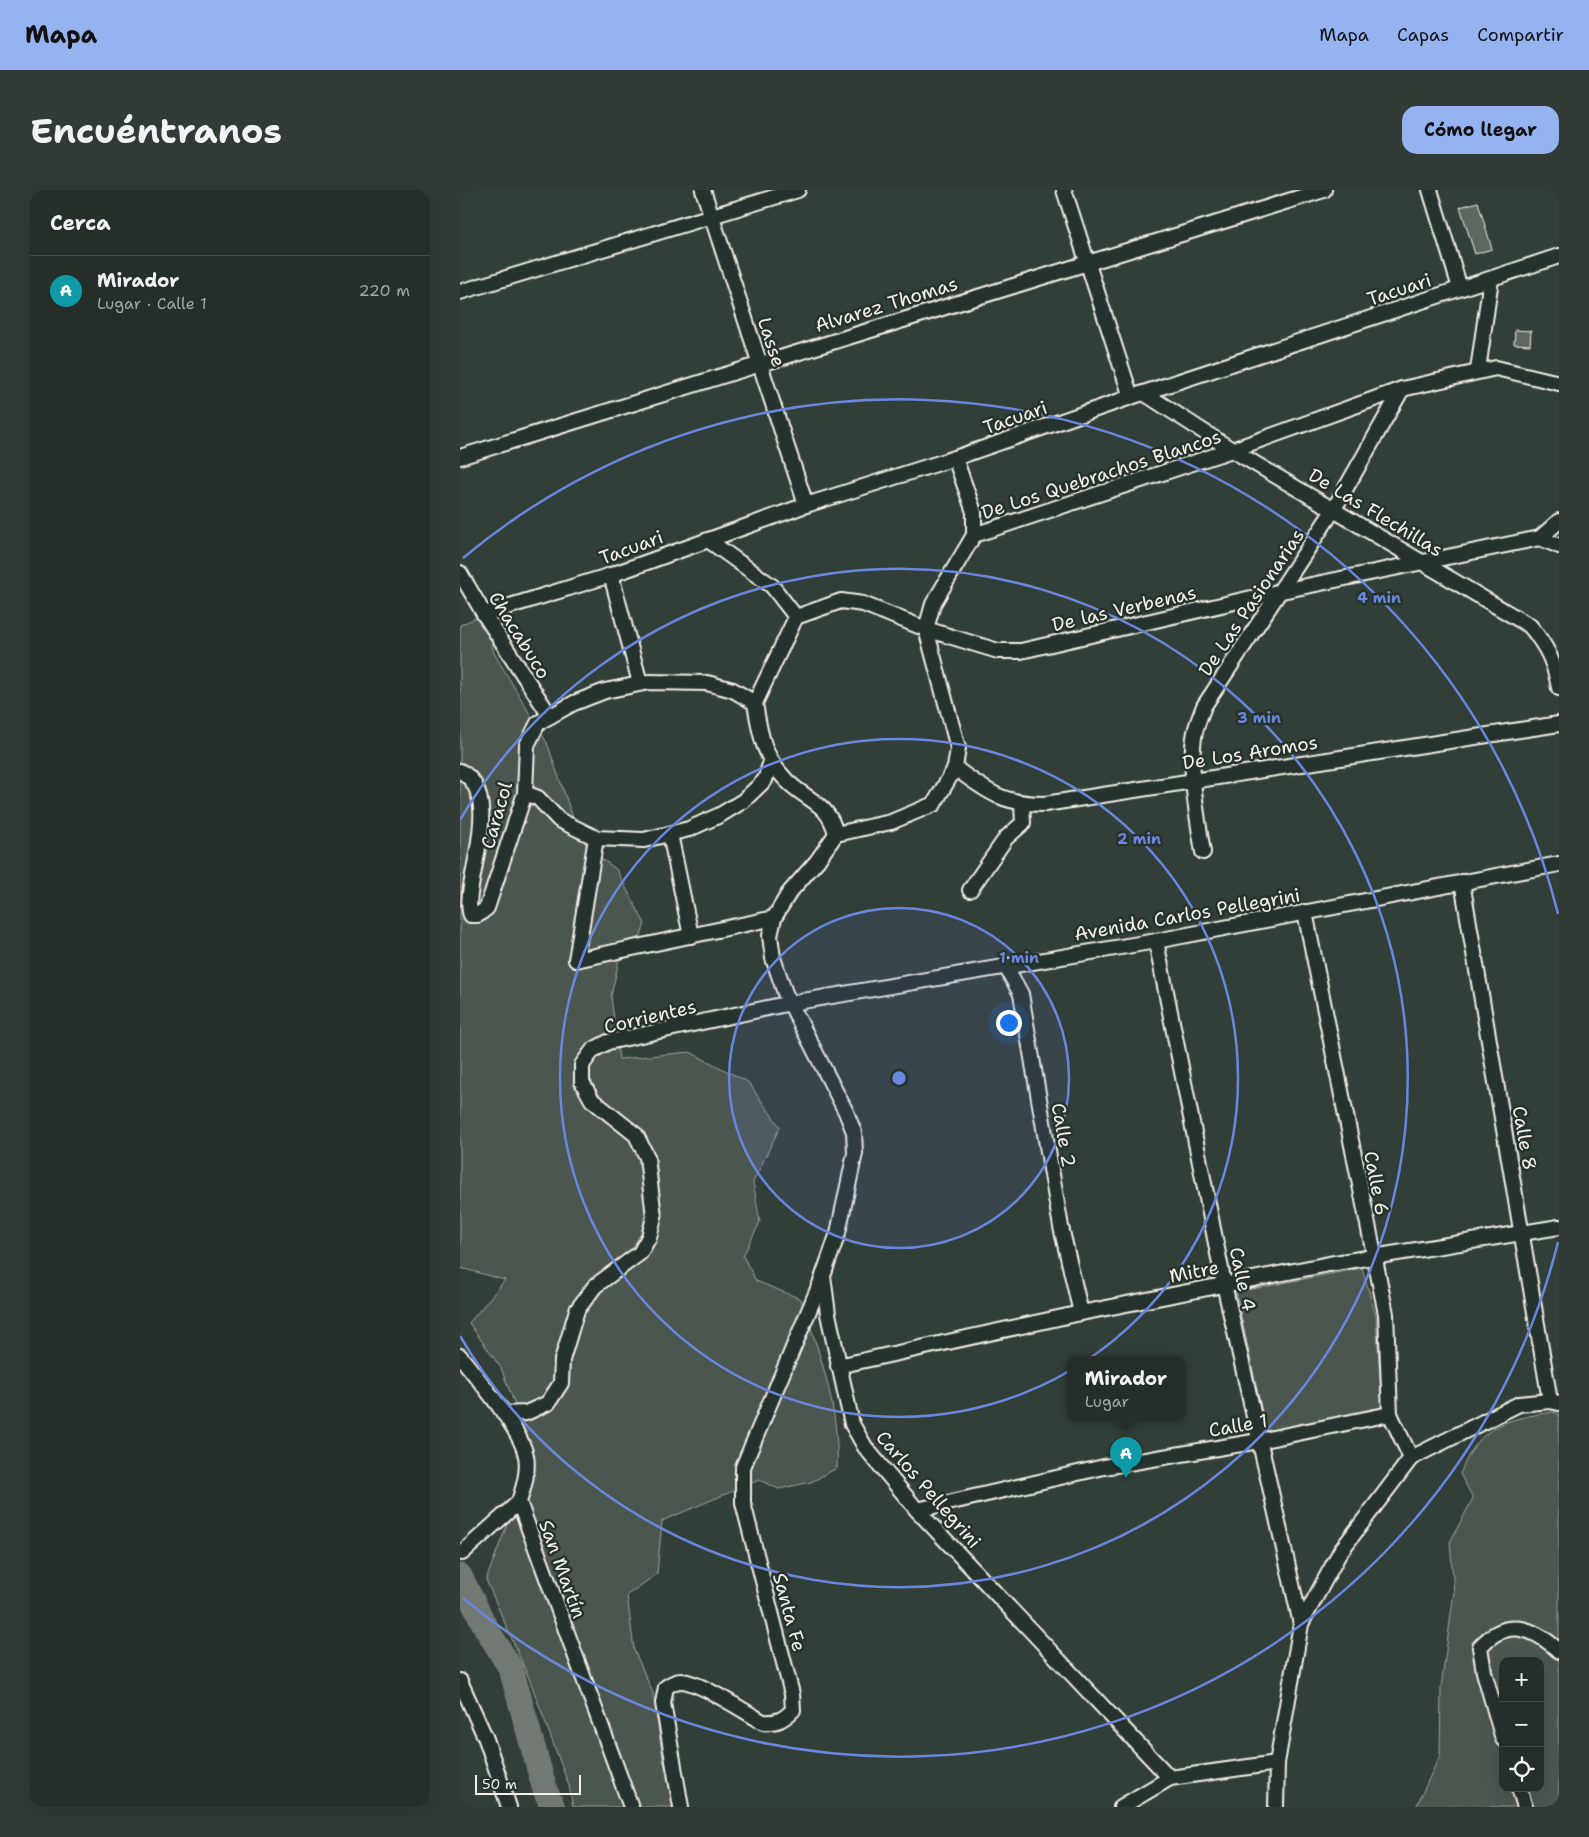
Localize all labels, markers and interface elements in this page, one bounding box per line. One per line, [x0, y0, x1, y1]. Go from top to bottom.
text: Mapa [25, 19, 97, 51]
text: Mapa [1319, 23, 1369, 47]
text: Capas [1397, 23, 1449, 47]
text: Compartir [1477, 23, 1564, 47]
button: Cómo llegar [1402, 106, 1559, 154]
text: Encuéntranos [30, 107, 282, 154]
text: Cerca [50, 209, 111, 237]
street label: Tacuari [1364, 267, 1434, 312]
text: Mirador [97, 268, 180, 293]
street label: Alvarez Thomas [812, 271, 961, 338]
text: A [60, 280, 72, 301]
text: 220 m [358, 280, 410, 301]
text: Lugar · Calle 1 [97, 293, 207, 314]
street label: Lasse [752, 314, 791, 370]
street label: Tacuari [980, 395, 1051, 440]
street label: De Los Quebrachos Blancos [978, 424, 1224, 525]
street label: De Las Flechillas [1304, 462, 1448, 562]
street label: Tacuari [596, 524, 667, 571]
street label: De Las Pasionarias [1193, 524, 1310, 681]
street label: De las Verbenas [1049, 580, 1199, 637]
street label: Chacabuco [483, 587, 556, 684]
text: 4 min [1357, 588, 1401, 608]
text: 3 min [1237, 708, 1281, 728]
street label: De Los Aromos [1181, 729, 1320, 776]
street label: Caracol [475, 778, 518, 852]
text: 2 min [1117, 829, 1161, 849]
street label: Avenida Carlos Pellegrini [1072, 882, 1302, 947]
text: 1 min [999, 948, 1039, 968]
street label: Corrientes [601, 994, 699, 1039]
your location [996, 1010, 1022, 1036]
centre of rings [890, 1069, 908, 1087]
street label: Calle 2 [1046, 1101, 1081, 1169]
street label: Calle 8 [1507, 1104, 1542, 1172]
street label: Calle 6 [1358, 1149, 1395, 1217]
street label: Calle 4 [1224, 1245, 1261, 1313]
street label: Mitre [1167, 1254, 1221, 1289]
popup [1067, 1356, 1185, 1421]
text: Mirador [1085, 1366, 1167, 1391]
text: Lugar [1085, 1391, 1129, 1412]
street label: Calle 1 [1207, 1408, 1270, 1443]
street label: Carlos Pellegrini [871, 1425, 987, 1553]
pin: A [1110, 1437, 1142, 1478]
street label: San Martín [533, 1516, 592, 1622]
street label: Santa Fe [767, 1570, 812, 1654]
map controls [1499, 1657, 1544, 1792]
button: + [1499, 1657, 1544, 1702]
button: − [1499, 1702, 1544, 1747]
button: locate [1499, 1747, 1544, 1792]
scale bar [475, 1772, 581, 1795]
text: 50 m [482, 1775, 517, 1793]

